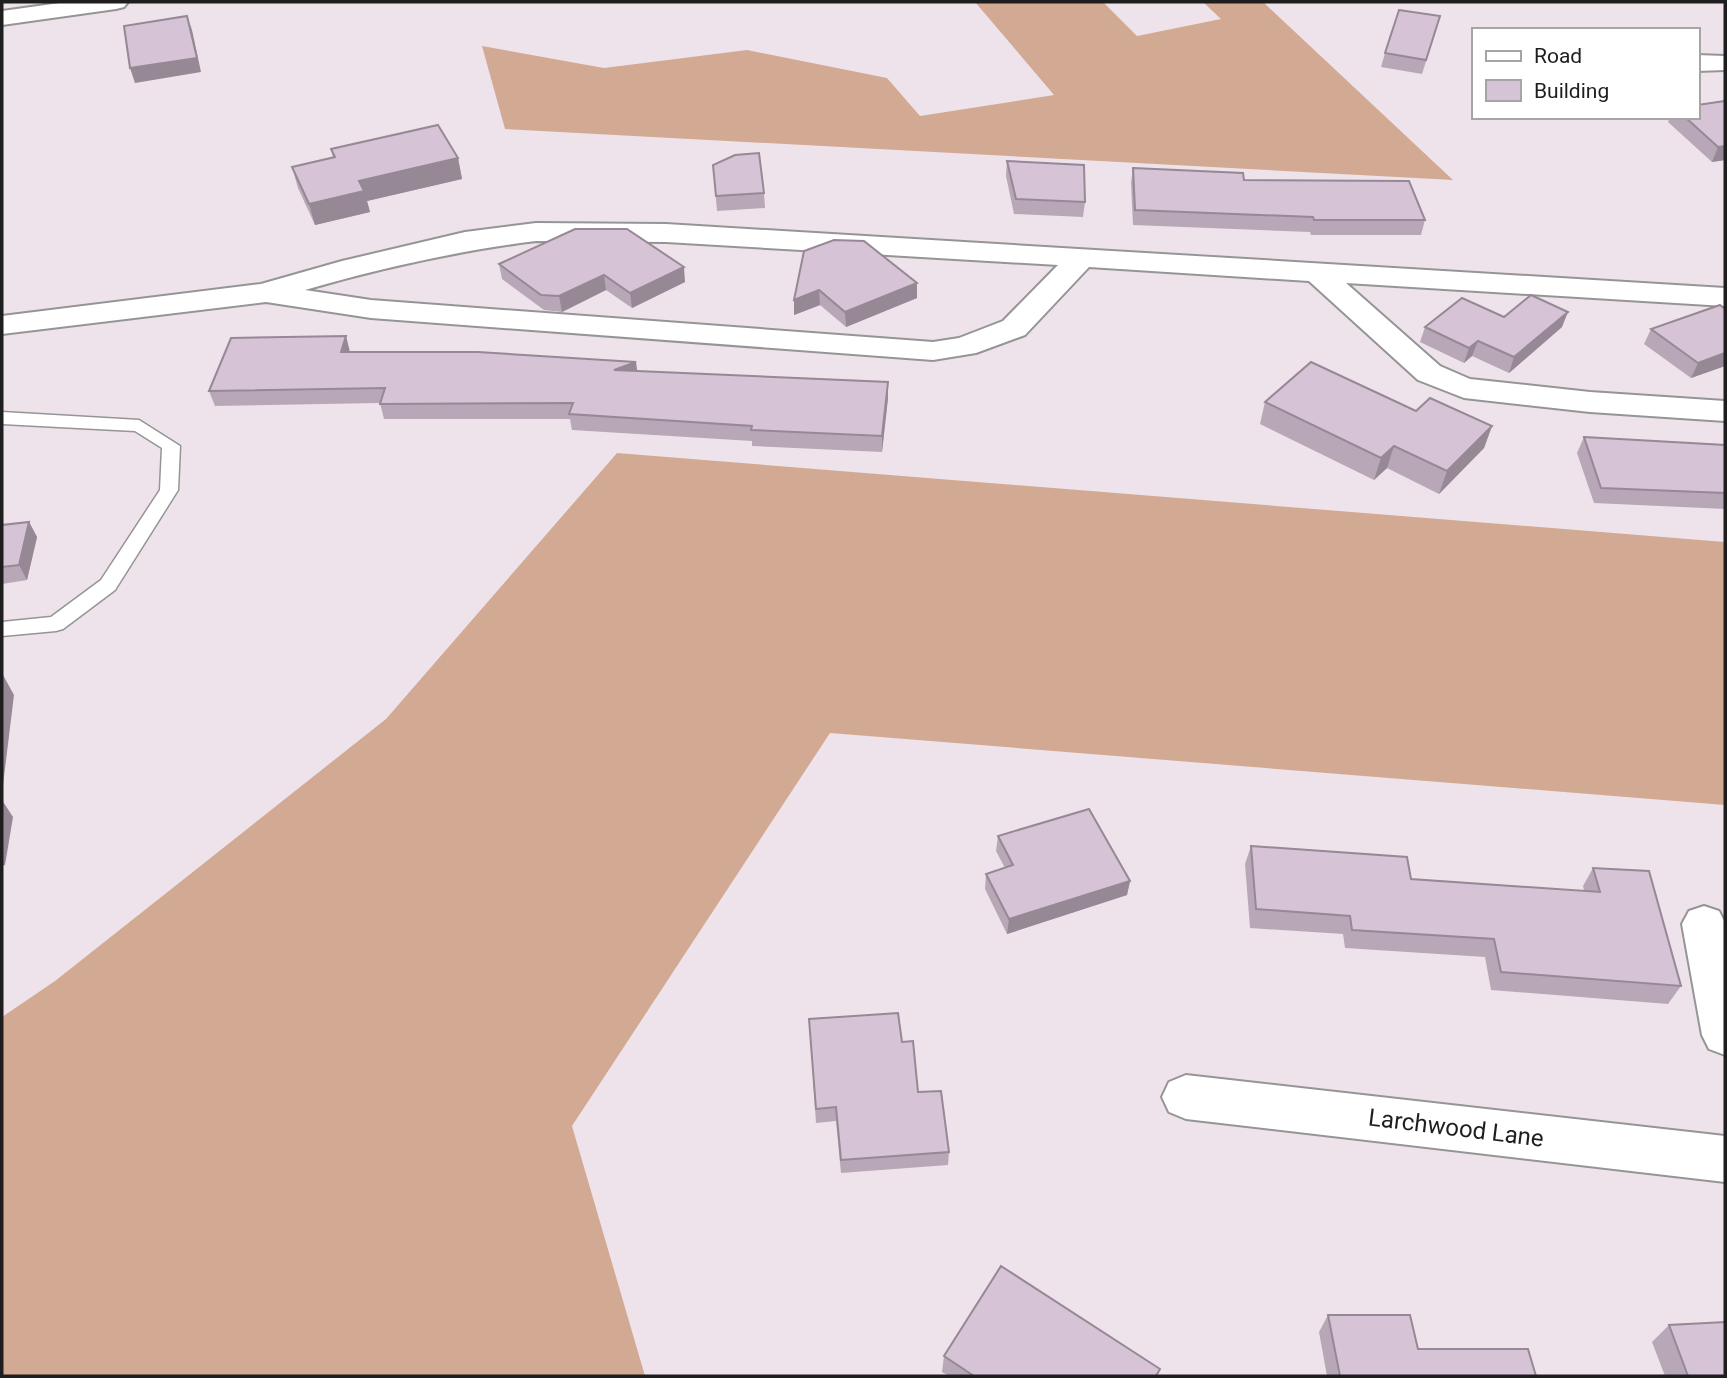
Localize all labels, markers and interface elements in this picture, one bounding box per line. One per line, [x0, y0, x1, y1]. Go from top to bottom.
legend [1472, 28, 1699, 119]
text: Road [1534, 44, 1582, 68]
text: Building [1534, 79, 1609, 103]
street label: Larchwood Lane [1367, 1103, 1545, 1153]

